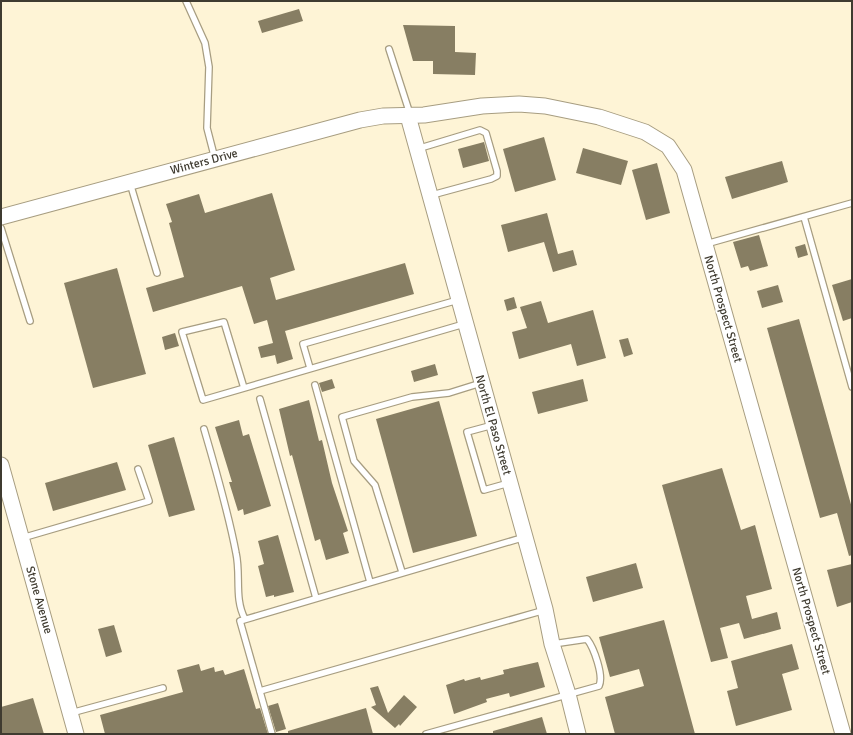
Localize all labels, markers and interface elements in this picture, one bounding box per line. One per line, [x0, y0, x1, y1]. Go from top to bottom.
street label: Winters Drive [169, 146, 239, 178]
street label: North Prospect Street [701, 254, 745, 364]
street label: North El Paso Street [472, 373, 514, 477]
street label: Stone Avenue [22, 564, 56, 636]
street label: North Prospect Street [789, 566, 833, 676]

